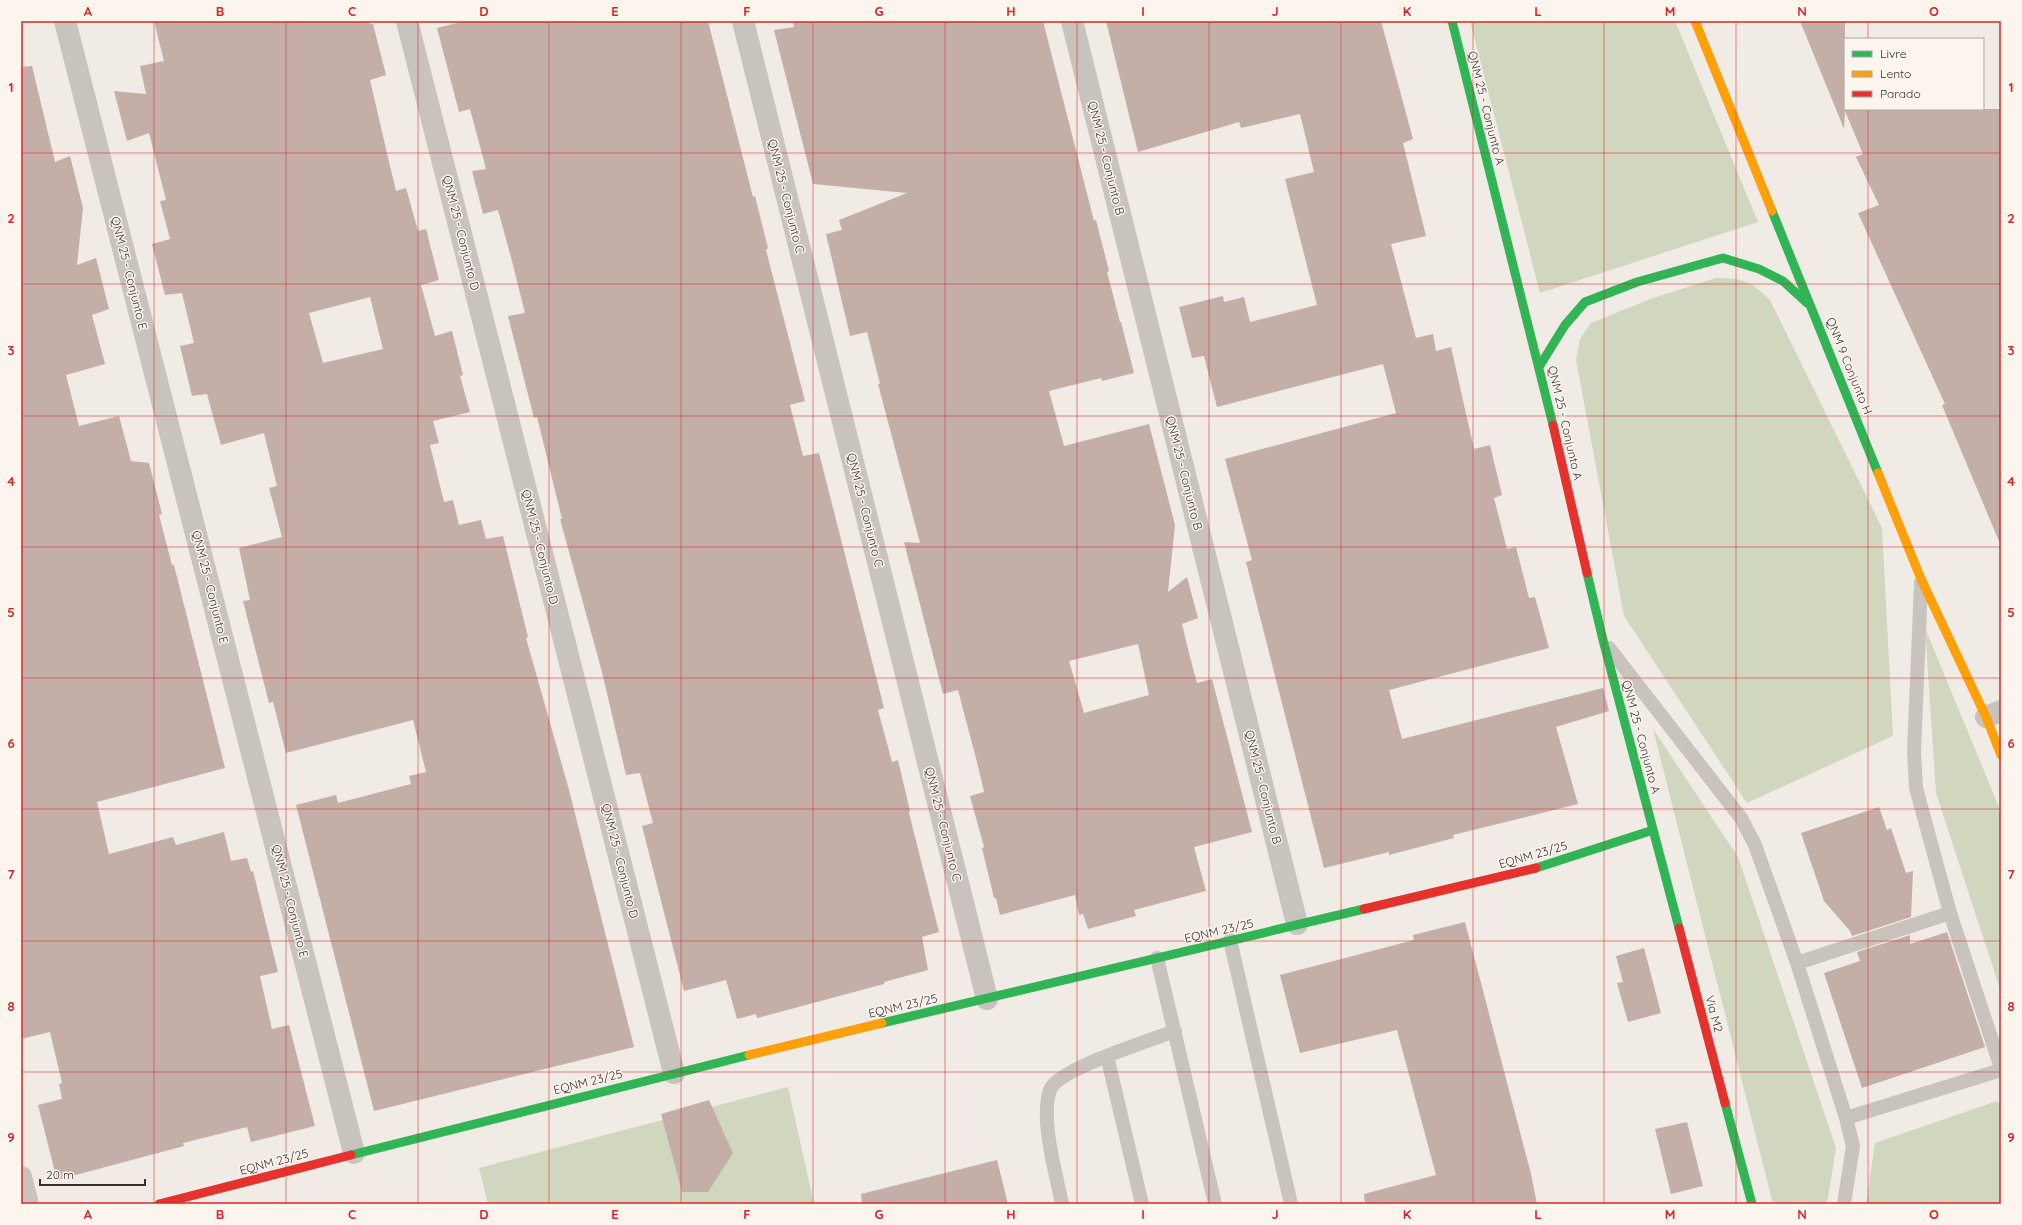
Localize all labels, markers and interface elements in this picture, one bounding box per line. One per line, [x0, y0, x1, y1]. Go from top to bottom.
text: A [84, 3, 93, 19]
text: B [216, 3, 224, 19]
text: C [348, 3, 356, 19]
text: D [479, 3, 489, 19]
text: E [611, 3, 619, 19]
text: F [743, 3, 751, 19]
text: G [874, 3, 884, 19]
text: H [1006, 3, 1016, 19]
text: I [1141, 3, 1145, 19]
text: J [1271, 3, 1279, 19]
text: K [1403, 3, 1412, 19]
text: L [1534, 3, 1542, 19]
text: M [1665, 3, 1675, 19]
text: N [1797, 3, 1807, 19]
text: O [1929, 3, 1939, 19]
legend [1844, 38, 1984, 110]
text: Livre [1880, 46, 1907, 61]
street label: QNM 25 - Conjunto A [1465, 49, 1508, 167]
text: Lento [1880, 66, 1911, 81]
text: 1 [8, 79, 14, 95]
text: 1 [2008, 79, 2014, 95]
text: Parado [1880, 86, 1921, 101]
street label: QNM 25 - Conjunto B [1085, 99, 1128, 217]
street label: QNM 25 - Conjunto C [765, 137, 808, 255]
street label: QNM 25 - Conjunto D [440, 174, 483, 292]
text: 2 [7, 210, 15, 226]
text: 2 [2007, 210, 2015, 226]
street label: QNM 25 - Conjunto E [108, 215, 151, 331]
street label: QNM 9 Conjunto H [1823, 315, 1876, 417]
text: 3 [8, 342, 15, 358]
text: 3 [2008, 342, 2015, 358]
street label: QNM 25 - Conjunto A [1545, 364, 1586, 482]
street label: QNM 25 - Conjunto B [1163, 414, 1206, 532]
street label: QNM 25 - Conjunto C [844, 451, 887, 569]
text: 4 [7, 473, 15, 489]
text: 4 [2007, 473, 2015, 489]
street label: QNM 25 - Conjunto D [519, 488, 562, 606]
street label: QNM 25 - Conjunto E [189, 529, 232, 645]
text: 5 [7, 604, 15, 620]
text: 5 [2007, 604, 2015, 620]
street label: QNM 25 - Conjunto A [1619, 678, 1664, 796]
street label: QNM 25 - Conjunto B [1242, 728, 1285, 846]
text: 6 [7, 735, 15, 751]
text: 6 [2007, 735, 2015, 751]
street label: QNM 25 - Conjunto C [922, 765, 965, 883]
street label: QNM 25 - Conjunto D [599, 802, 642, 920]
street label: EQNM 23/25 [1497, 838, 1569, 871]
street label: QNM 25 - Conjunto E [269, 843, 312, 959]
text: 7 [7, 866, 15, 882]
text: 7 [2007, 866, 2015, 882]
street label: EQNM 23/25 [1183, 915, 1255, 946]
street label: EQNM 23/25 [867, 990, 939, 1021]
street label: Via M2 [1702, 994, 1727, 1034]
text: 8 [7, 998, 15, 1014]
text: 8 [2007, 998, 2015, 1014]
street label: EQNM 23/25 [552, 1066, 624, 1097]
text: 9 [7, 1129, 15, 1145]
text: 9 [2007, 1129, 2015, 1145]
street label: EQNM 23/25 [238, 1145, 310, 1178]
scale bar [40, 1161, 145, 1187]
text: 20 m [46, 1167, 74, 1182]
text: A [84, 1206, 93, 1222]
text: B [216, 1206, 224, 1222]
text: C [348, 1206, 356, 1222]
text: D [479, 1206, 489, 1222]
text: E [611, 1206, 619, 1222]
text: F [743, 1206, 751, 1222]
text: G [874, 1206, 884, 1222]
text: H [1006, 1206, 1016, 1222]
text: I [1141, 1206, 1145, 1222]
text: J [1271, 1206, 1279, 1222]
text: K [1403, 1206, 1412, 1222]
text: L [1534, 1206, 1542, 1222]
text: M [1665, 1206, 1675, 1222]
text: N [1797, 1206, 1807, 1222]
text: O [1929, 1206, 1939, 1222]

